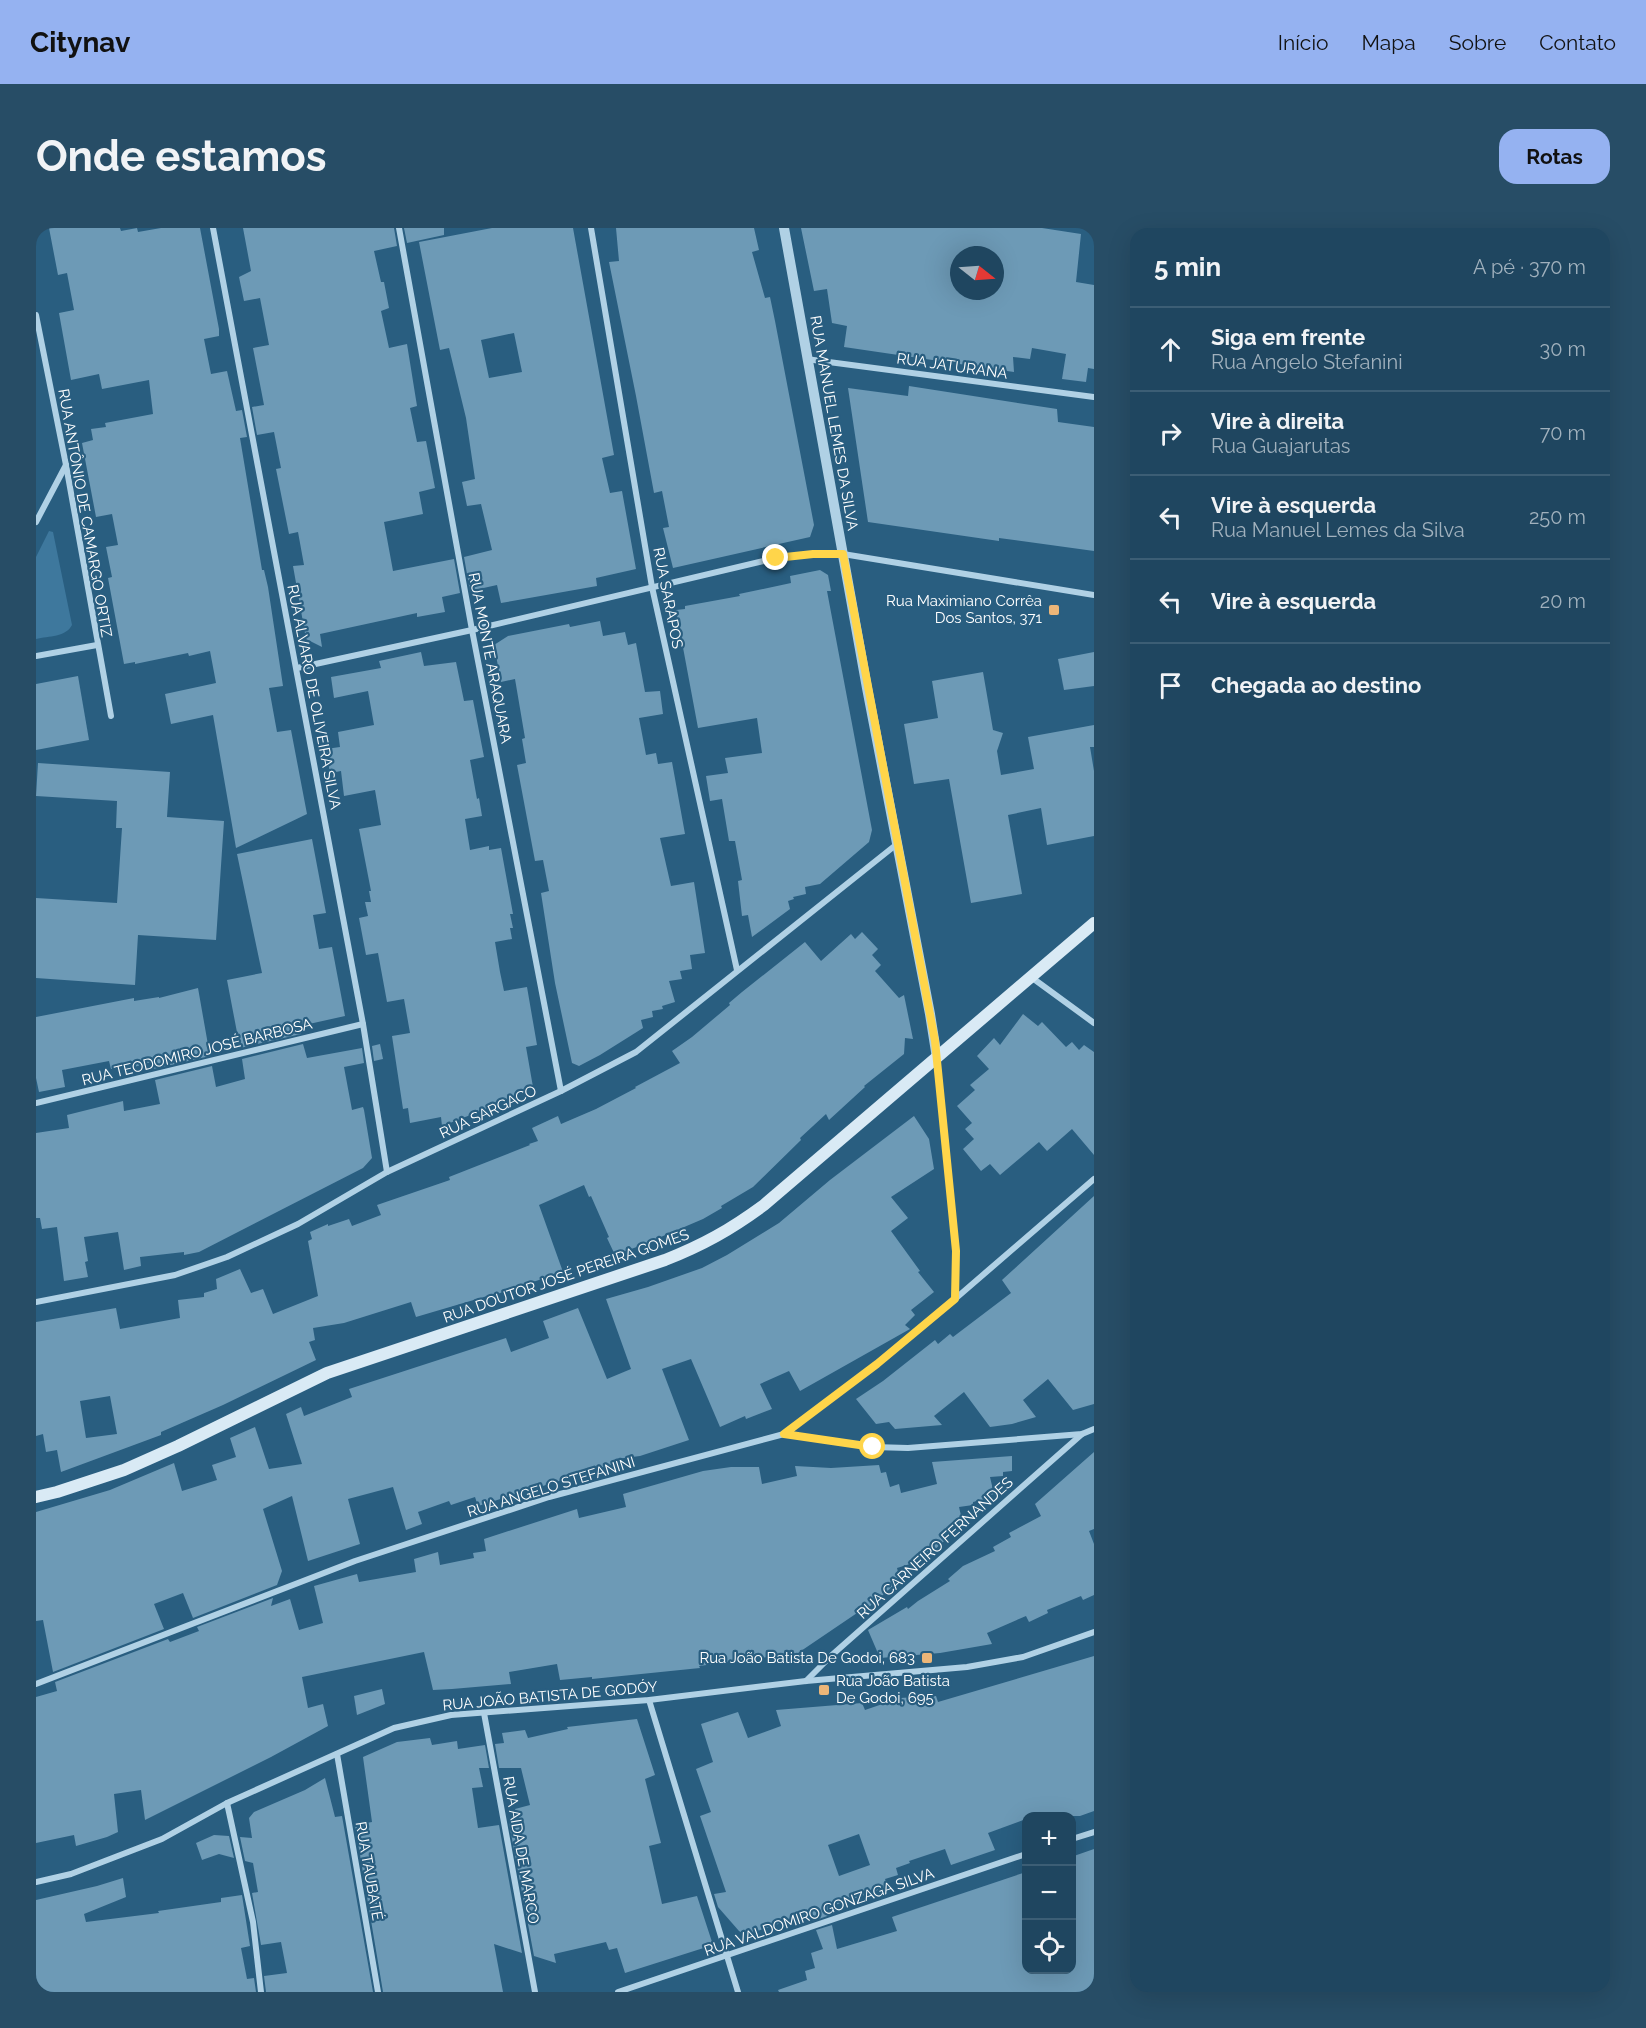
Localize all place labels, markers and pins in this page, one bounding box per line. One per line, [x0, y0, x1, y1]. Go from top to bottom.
place label: Rua Maximiano Corrêa Dos Santos, 371 [886, 592, 1043, 627]
marker: Rua Maximiano Corrêa Dos Santos, 371 [1047, 603, 1061, 617]
place label: Rua João Batista De Godoi, 683 [700, 1649, 915, 1667]
marker: Rua João Batista De Godoi, 683 [920, 1651, 934, 1665]
place label: Rua João Batista De Godoi, 695 [836, 1672, 950, 1707]
marker: Rua João Batista De Godoi, 695 [817, 1683, 831, 1697]

